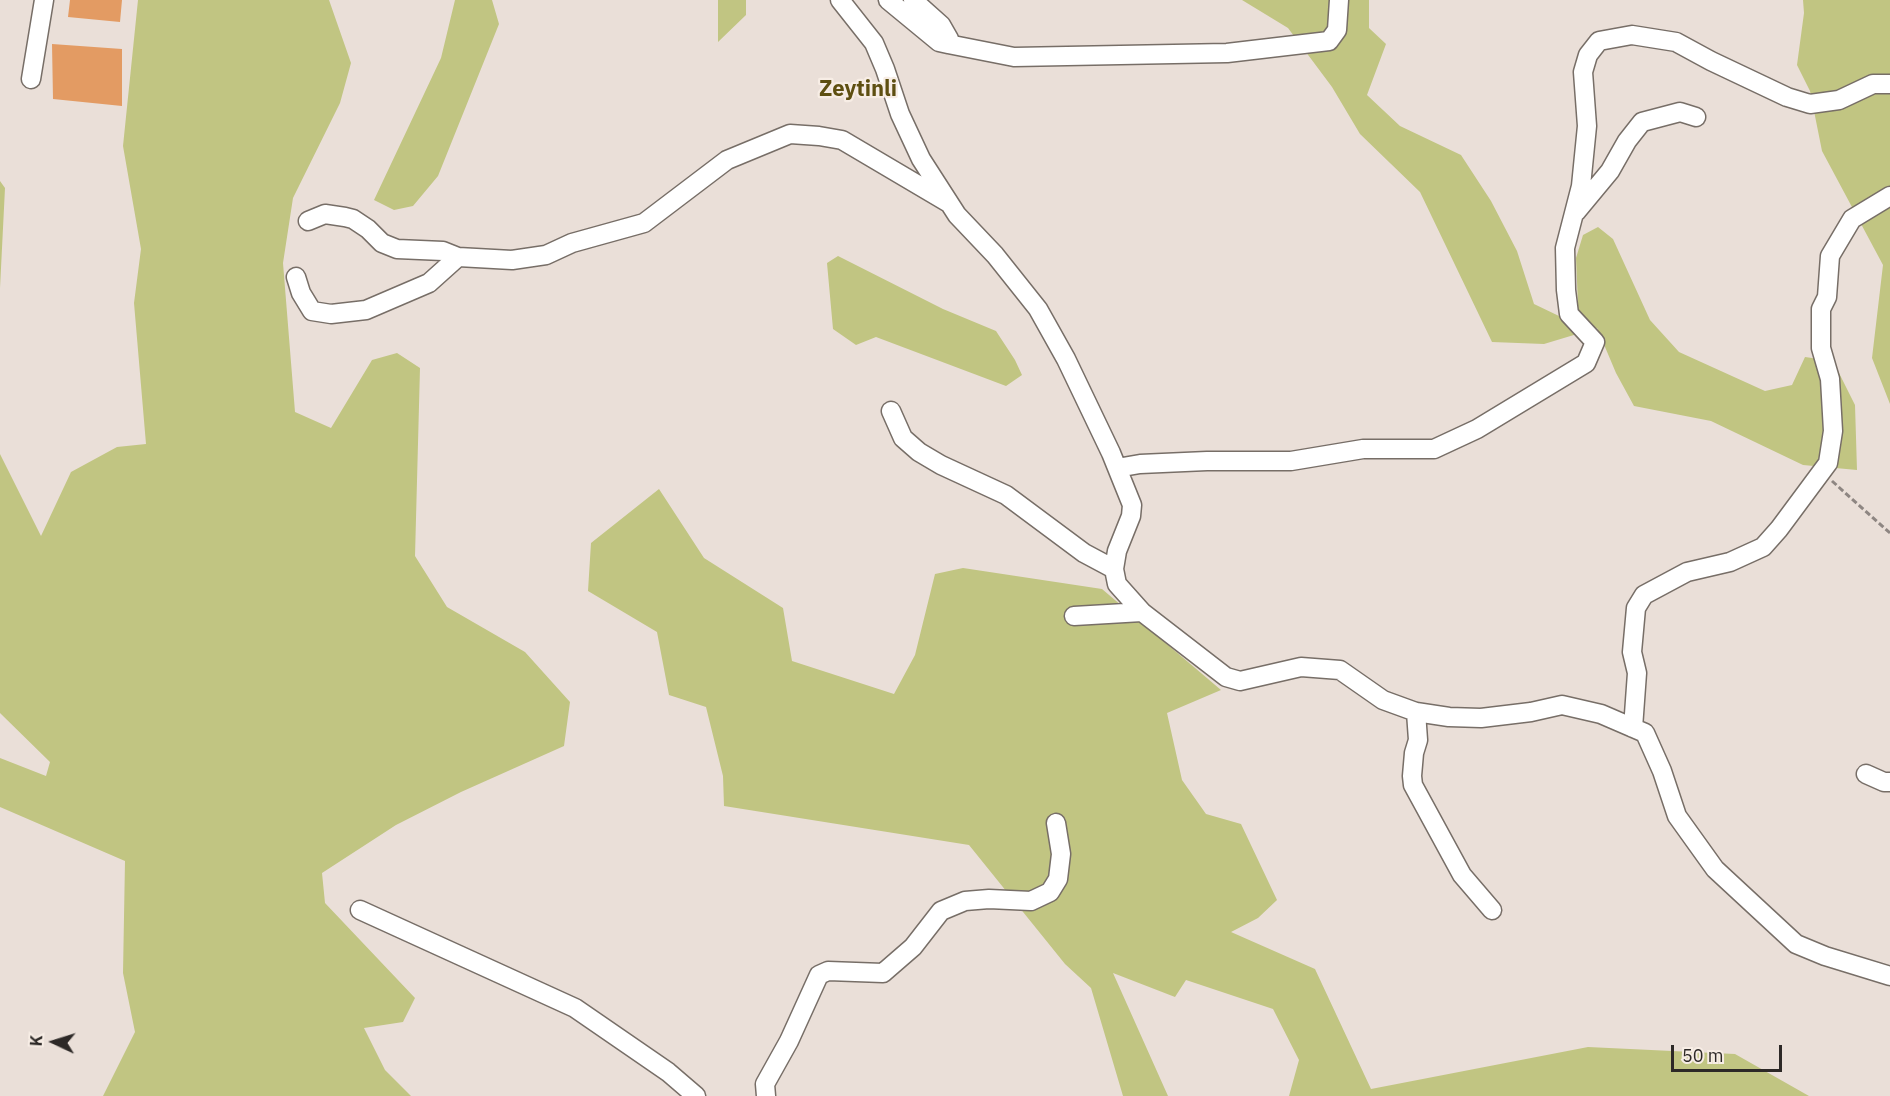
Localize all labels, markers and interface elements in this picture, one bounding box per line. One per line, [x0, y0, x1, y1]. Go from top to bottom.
district label: Zeytinli [819, 77, 897, 103]
north arrow [24, 1012, 84, 1072]
scale bar [1674, 1033, 1785, 1071]
text: K [26, 1034, 46, 1047]
text: 50 m [1682, 1044, 1724, 1067]

